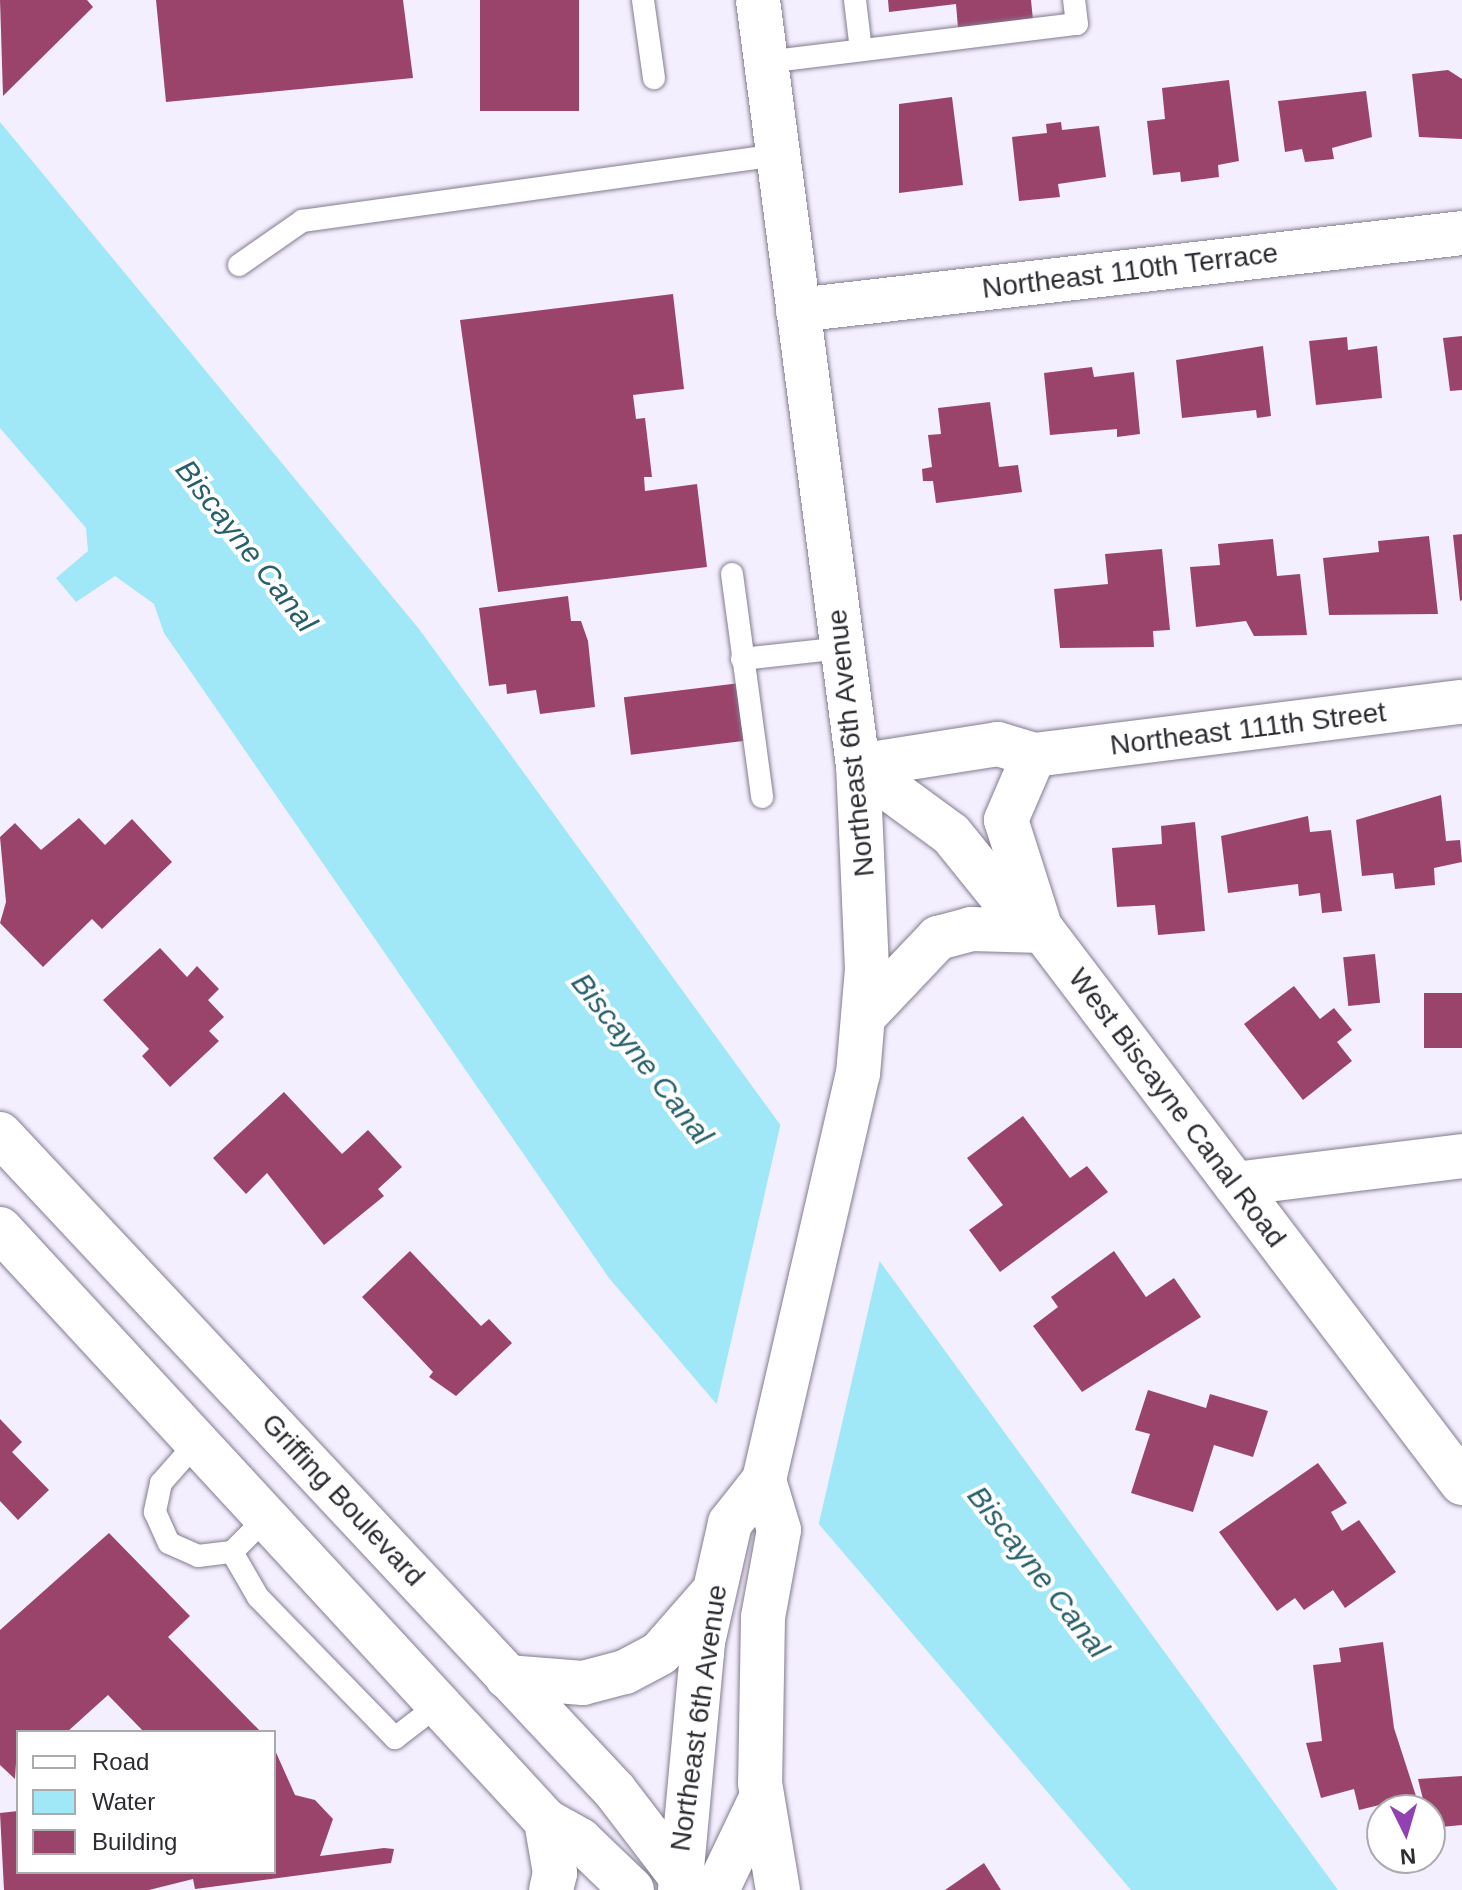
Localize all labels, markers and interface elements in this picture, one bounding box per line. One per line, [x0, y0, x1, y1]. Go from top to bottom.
street label: Northeast 110th Terrace [980, 236, 1280, 306]
water label: Biscayne Canal [168, 453, 324, 639]
street label: Northeast 6th Avenue [820, 607, 882, 879]
street label: Northeast 111th Street [1108, 695, 1388, 763]
street label: West Biscayne Canal Road [1061, 962, 1293, 1254]
water label: Biscayne Canal [564, 966, 720, 1152]
street label: Griffing Boulevard [254, 1407, 432, 1593]
water label: Biscayne Canal [960, 1479, 1116, 1665]
street label: Northeast 6th Avenue [664, 1582, 734, 1854]
legend [16, 1730, 276, 1874]
text: Road [92, 1748, 149, 1775]
text: Water [92, 1788, 155, 1815]
north arrow [1366, 1794, 1446, 1874]
text: Building [92, 1828, 177, 1855]
text: N [1399, 1843, 1417, 1870]

